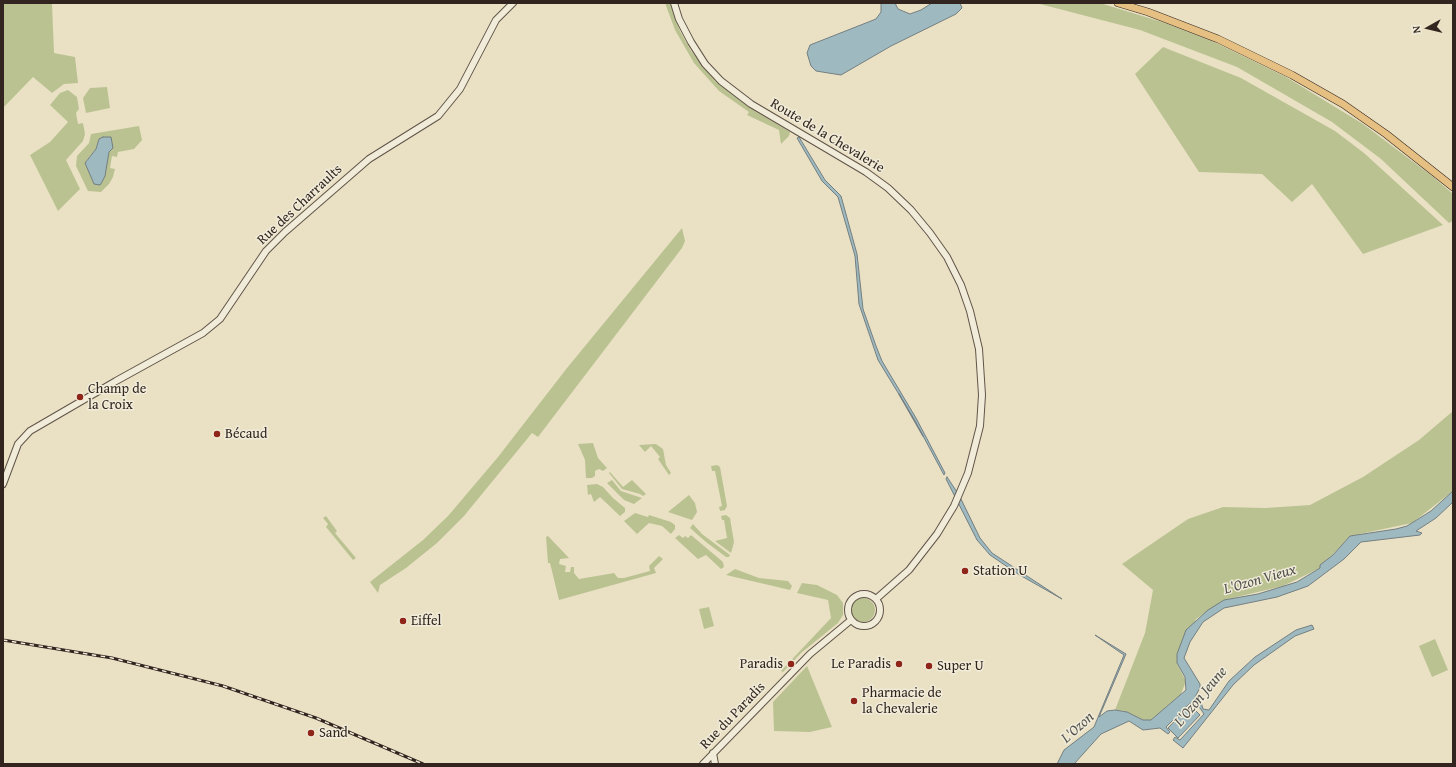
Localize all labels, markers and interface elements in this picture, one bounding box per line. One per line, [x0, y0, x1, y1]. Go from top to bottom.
north arrow [1408, 8, 1448, 48]
text: N [1408, 25, 1425, 34]
street label: Route de la Chevalerie [767, 95, 887, 177]
street label: Rue des Charraults [254, 161, 346, 249]
place label: Champ de la Croix [88, 381, 146, 414]
marker: Champ de la Croix [75, 392, 85, 402]
place label: Bécaud [225, 426, 267, 442]
marker: Bécaud [212, 429, 222, 439]
water label: L'Ozon Vieux [1222, 561, 1298, 599]
place label: Station U [973, 563, 1028, 579]
marker: Station U [960, 566, 970, 576]
place label: Eiffel [411, 613, 441, 629]
marker: Eiffel [398, 616, 408, 626]
place label: Paradis [740, 656, 783, 672]
place label: Le Paradis [831, 656, 891, 672]
place label: Super U [937, 658, 984, 674]
marker: Paradis [786, 659, 796, 669]
marker: Le Paradis [894, 659, 904, 669]
marker: Super U [924, 661, 934, 671]
water label: L'Ozon Jeune [1171, 663, 1231, 731]
street label: Rue du Paradis [697, 679, 769, 753]
place label: Pharmacie de la Chevalerie [862, 685, 942, 718]
marker: Pharmacie de la Chevalerie [849, 696, 859, 706]
water label: L'Ozon [1058, 709, 1098, 747]
place label: Sand [319, 725, 348, 741]
marker: Sand [306, 728, 316, 738]

